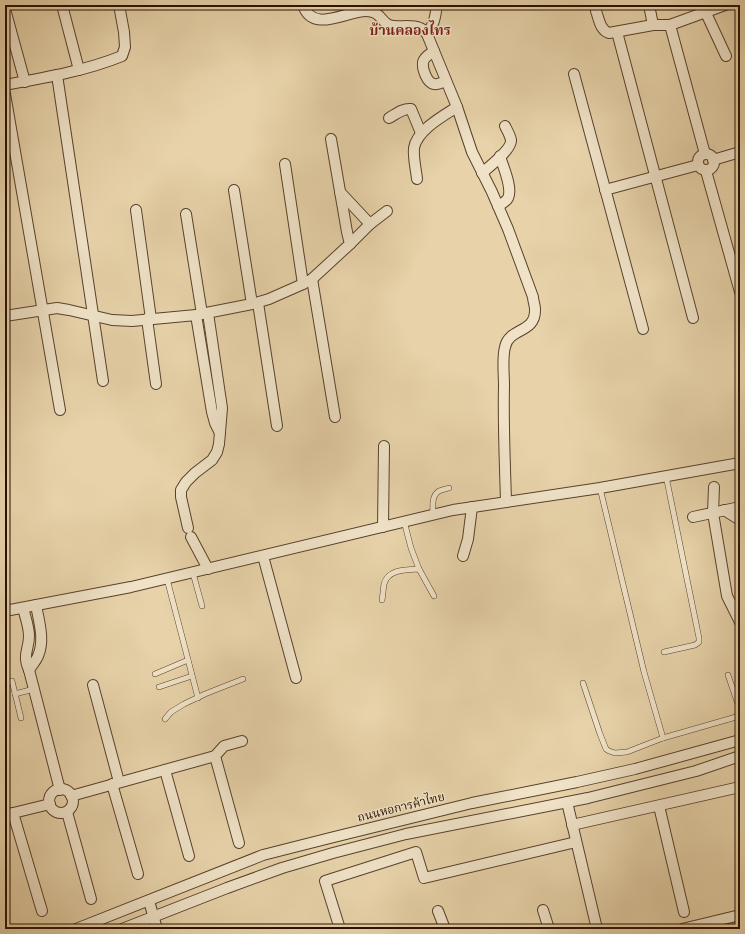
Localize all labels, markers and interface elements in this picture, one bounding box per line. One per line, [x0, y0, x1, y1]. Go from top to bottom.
district label: บ้านคลองไทร [369, 20, 451, 40]
street label: ถนนหอการค้าไทย [355, 787, 446, 826]

